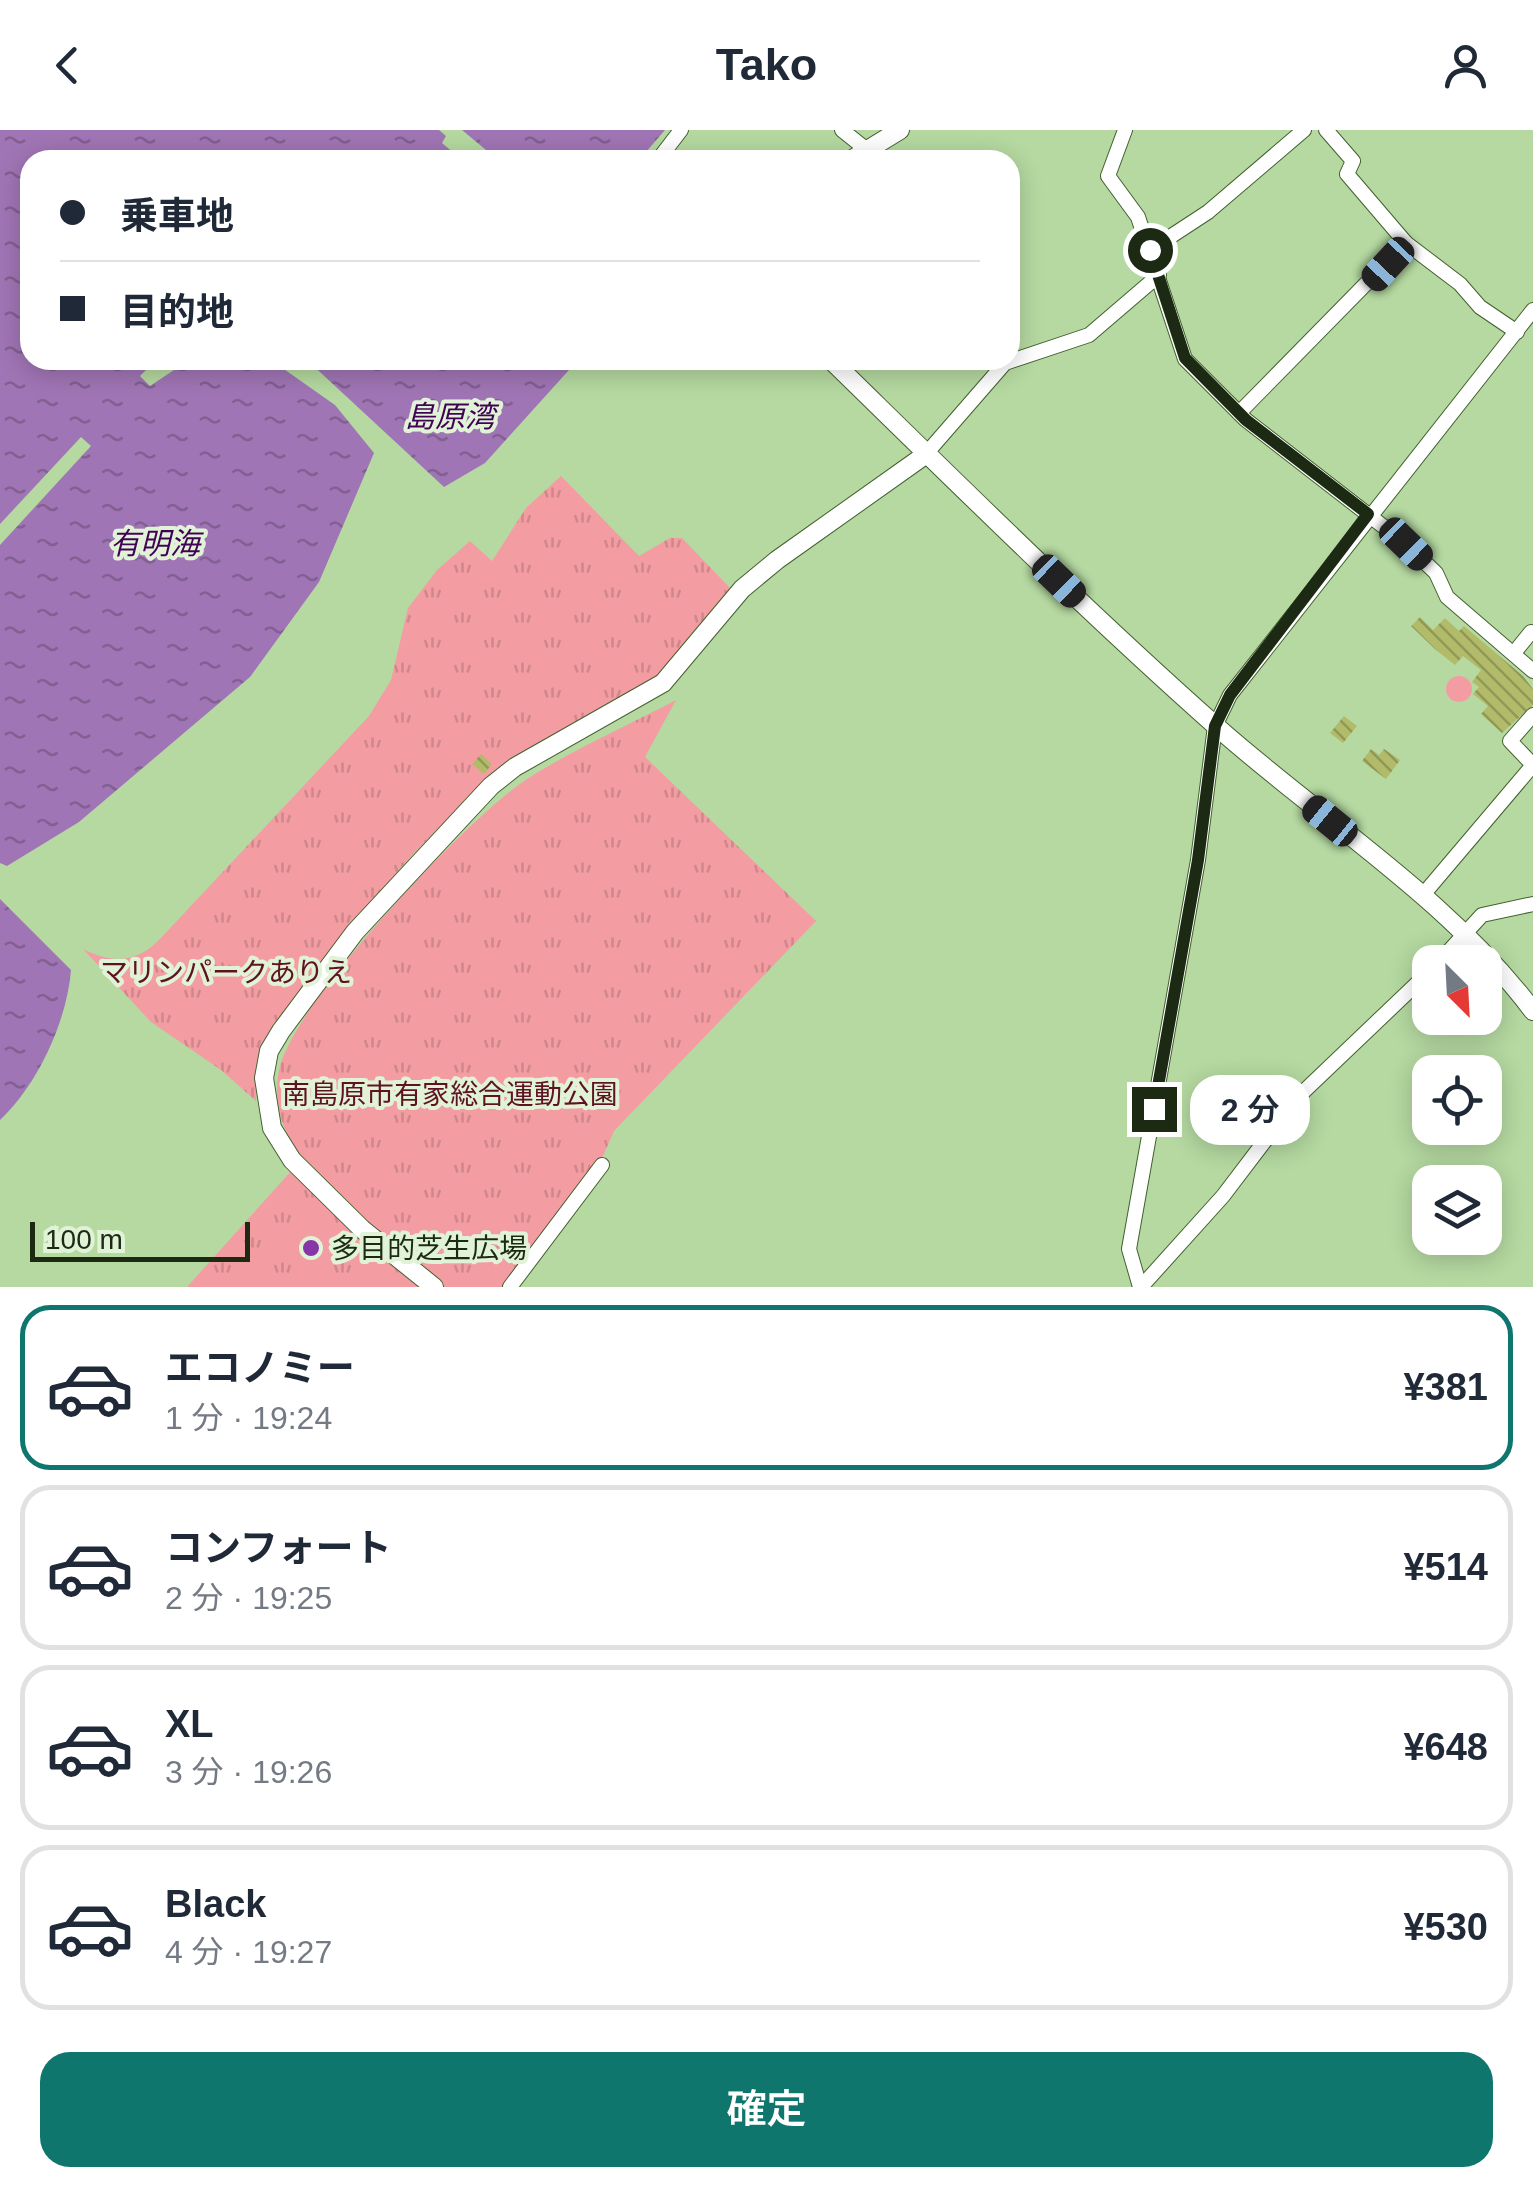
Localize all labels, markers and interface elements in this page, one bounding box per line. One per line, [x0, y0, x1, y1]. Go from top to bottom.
icon: back [40, 38, 95, 93]
icon: person [1438, 38, 1493, 93]
text: Tako [716, 39, 817, 90]
text: 乗車地 [120, 195, 234, 237]
route start [1128, 228, 1173, 273]
car [1357, 232, 1419, 296]
text: 目的地 [120, 291, 234, 333]
water label: 島原湾 [405, 400, 500, 433]
car [1374, 512, 1438, 576]
water label: 有明海 [110, 527, 204, 560]
car [1027, 549, 1091, 613]
car [1297, 790, 1363, 852]
north arrow [1412, 945, 1502, 1035]
map controls [1412, 945, 1502, 1255]
park label: マリンパークありえ [100, 957, 352, 988]
button: locate [1412, 1055, 1502, 1145]
callout: 2 分 [1189, 1074, 1309, 1144]
park label: 南島原市有家総合運動公園 [282, 1079, 618, 1110]
route end [1132, 1087, 1177, 1132]
text: 2 分 [1221, 1092, 1279, 1128]
button: layers [1412, 1165, 1502, 1255]
scale bar [30, 1217, 250, 1262]
text: 100 m [45, 1224, 123, 1255]
place label: 多目的芝生広場 [331, 1233, 527, 1264]
marker: 多目的芝生広場 [300, 1237, 322, 1259]
icon: car [45, 1343, 135, 1433]
text: エコノミー [165, 1347, 355, 1389]
text: ¥381 [1403, 1366, 1488, 1408]
text: 1 分 · 19:24 [165, 1400, 332, 1436]
icon: car [45, 1523, 135, 1613]
text: コンフォート [165, 1527, 392, 1569]
text: ¥514 [1403, 1546, 1488, 1588]
text: 2 分 · 19:25 [165, 1580, 332, 1616]
icon: car [45, 1703, 135, 1793]
text: XL [165, 1703, 214, 1745]
text: ¥648 [1403, 1726, 1488, 1768]
text: 3 分 · 19:26 [165, 1754, 332, 1790]
icon: car [45, 1883, 135, 1973]
text: Black [165, 1883, 266, 1925]
text: ¥530 [1403, 1906, 1488, 1948]
text: 4 分 · 19:27 [165, 1934, 332, 1970]
button: 確定 [40, 2052, 1493, 2167]

